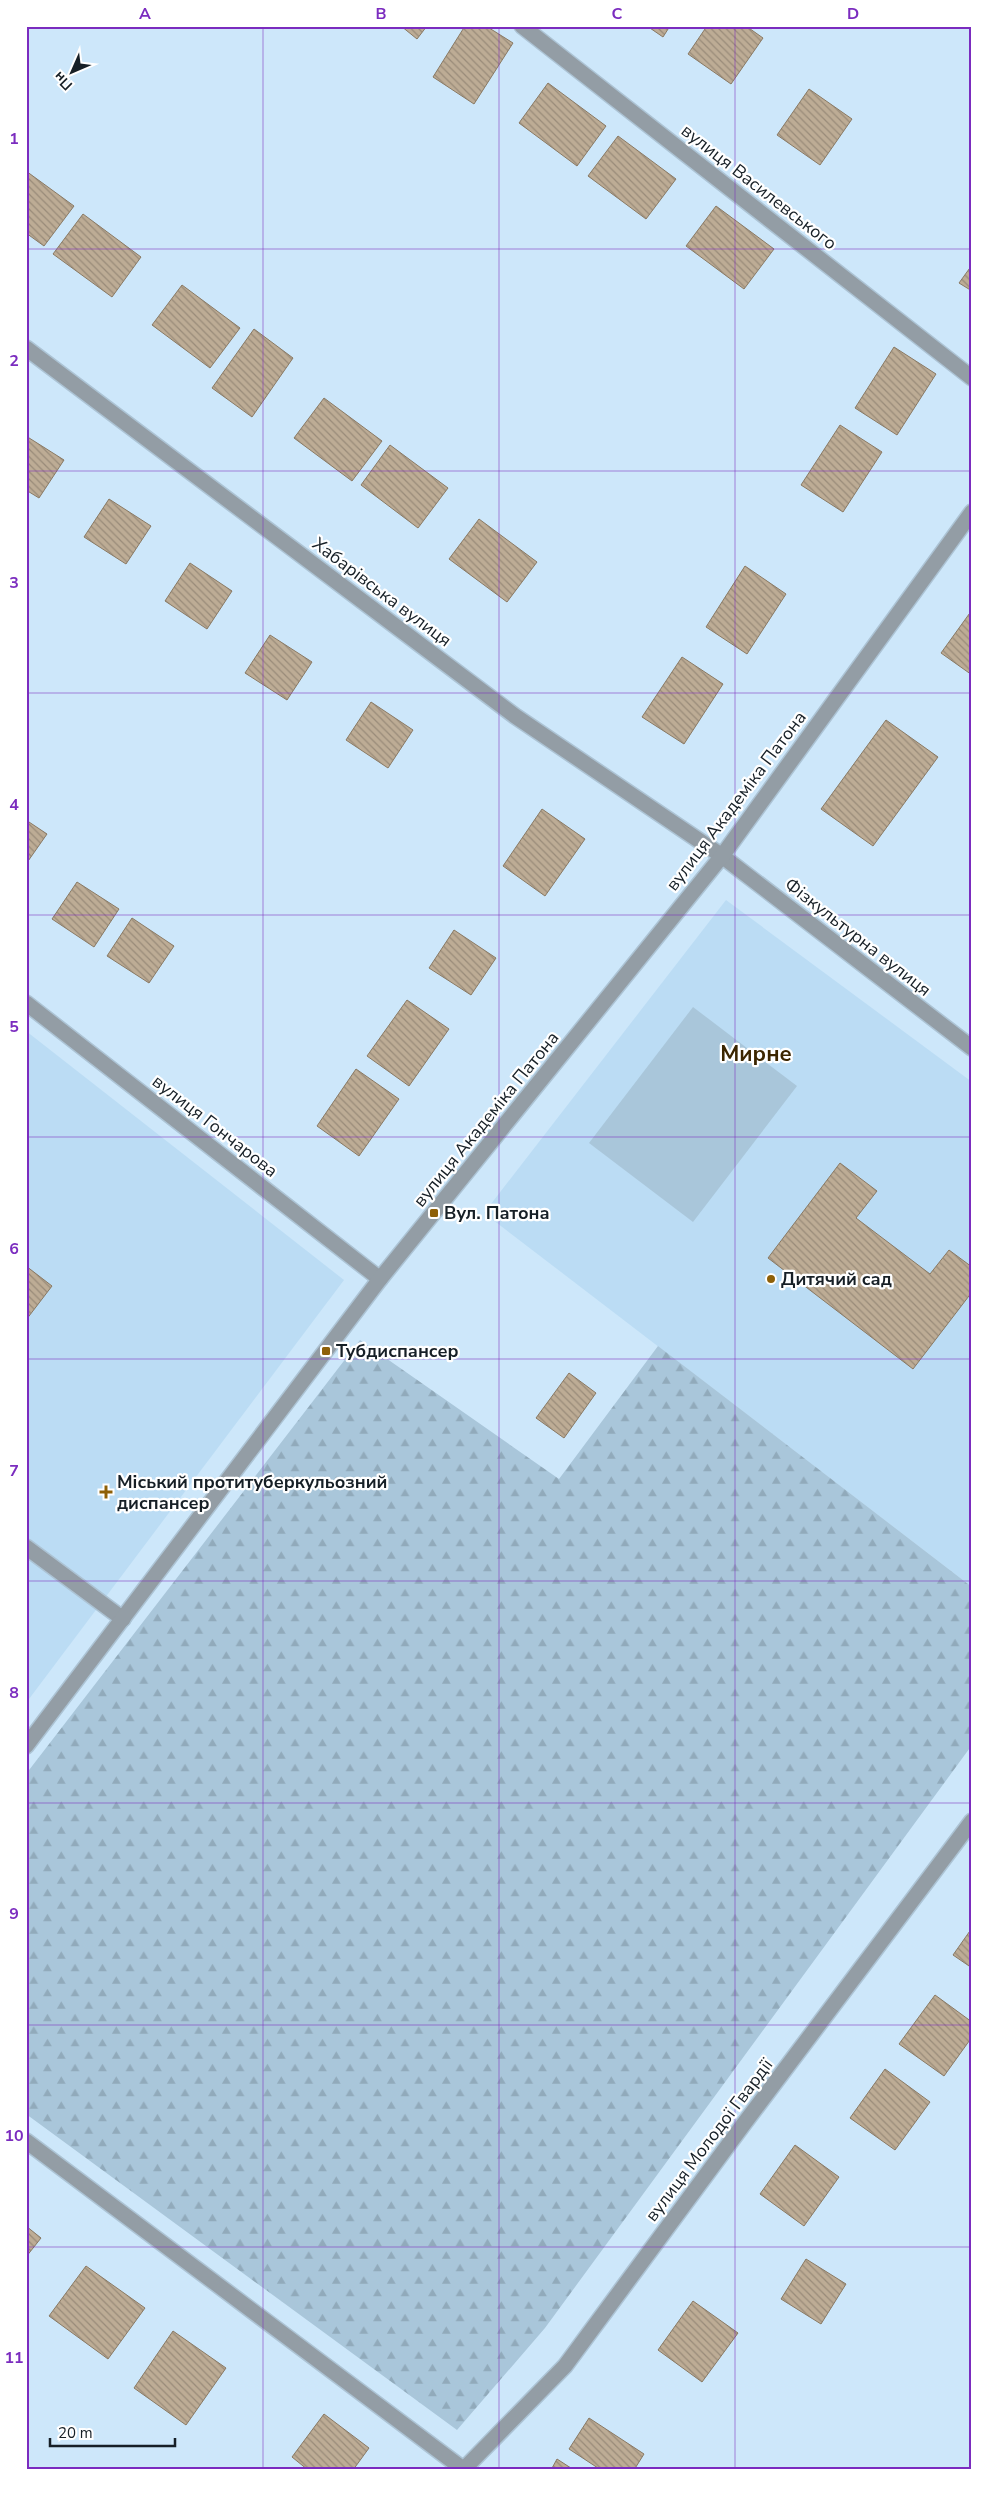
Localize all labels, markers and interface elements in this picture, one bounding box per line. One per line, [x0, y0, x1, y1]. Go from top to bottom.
text: A [139, 3, 151, 25]
text: B [375, 3, 387, 25]
text: C [612, 3, 623, 25]
text: D [847, 3, 859, 25]
north arrow [48, 48, 98, 98]
text: Пн [50, 67, 77, 94]
street label: вулиця Василевського [676, 119, 842, 255]
text: 1 [9, 128, 19, 150]
text: 2 [9, 350, 19, 372]
street label: Хабарівська вулиця [308, 532, 456, 652]
text: 3 [9, 572, 19, 594]
street label: вулиця Академіка Патона [660, 706, 812, 896]
text: 4 [9, 794, 19, 816]
street label: Фізкультурна вулиця [780, 872, 936, 1002]
text: 5 [9, 1016, 19, 1038]
street label: вулиця Академіка Патона [408, 1026, 564, 1212]
district label: Мирне [720, 1039, 792, 1069]
street label: вулиця Гончарова [147, 1069, 283, 1183]
place label: Вул. Патона [444, 1201, 550, 1225]
marker: Вул. Патона [428, 1207, 440, 1219]
text: 6 [9, 1238, 19, 1260]
place label: Дитячий сад [781, 1267, 892, 1291]
marker: Дитячий сад [765, 1273, 777, 1285]
place label: Тубдиспансер [336, 1339, 459, 1363]
marker: Тубдиспансер [320, 1345, 332, 1357]
text: 7 [9, 1460, 19, 1482]
place label: Міський протитуберкульозний диспансер [117, 1470, 387, 1515]
marker: Міський протитуберкульозний диспансер [99, 1485, 113, 1499]
text: 8 [9, 1682, 19, 1704]
text: 9 [9, 1903, 19, 1925]
street label: вулиця Молодої Гвардії [640, 2053, 779, 2226]
text: 10 [4, 2125, 24, 2147]
text: 11 [4, 2347, 24, 2369]
scale bar [50, 2416, 175, 2448]
text: 20 m [58, 2423, 93, 2443]

